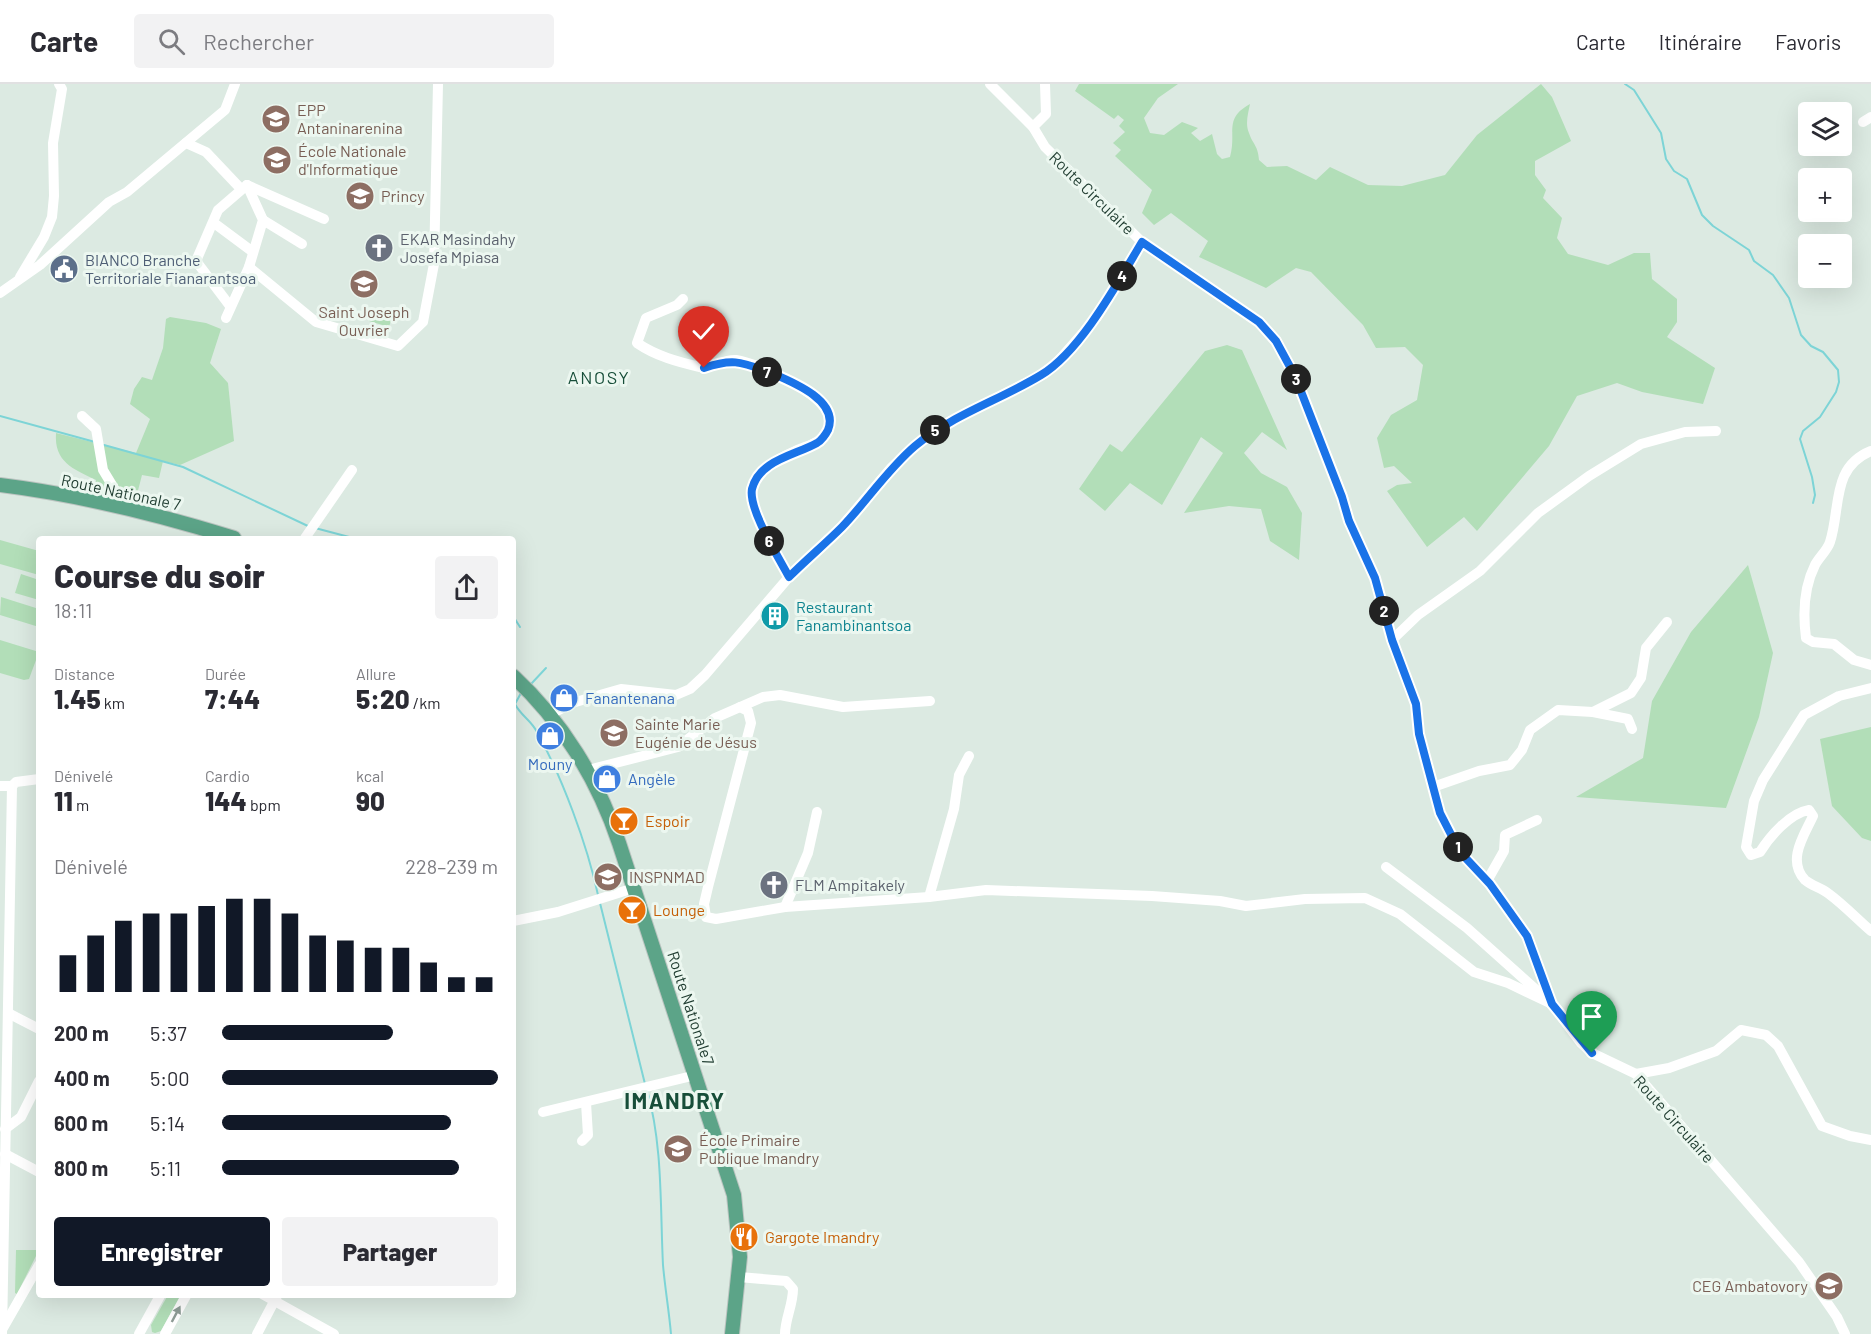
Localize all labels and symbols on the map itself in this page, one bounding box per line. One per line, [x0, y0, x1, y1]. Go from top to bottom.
place label: EPP Antaninarenina [297, 100, 403, 137]
school or university icon: EPP Antaninarenina [260, 103, 292, 135]
place label: École Nationale d'Informatique [298, 141, 407, 178]
school or university icon: École Nationale d'Informatique [261, 144, 293, 176]
street label: Route Circulaire [1046, 147, 1139, 238]
school or university icon: Princy [344, 180, 376, 212]
place label: Princy [381, 186, 425, 205]
place label: EKAR Masindahy Josefa Mpiasa [400, 229, 516, 266]
church icon: EKAR Masindahy Josefa Mpiasa [363, 232, 395, 264]
place label: BIANCO Branche Territoriale Fianarantsoa [85, 250, 256, 287]
public building icon: BIANCO Branche Territoriale Fianarantsoa [48, 253, 80, 285]
pin: 4 [1107, 261, 1137, 291]
school or university icon: Saint Joseph Ouvrier [348, 268, 380, 300]
place label: Saint Joseph Ouvrier [319, 302, 409, 339]
pin [678, 306, 729, 368]
pin: 7 [752, 357, 782, 387]
pin: 3 [1281, 364, 1311, 394]
district label: ANOSY [568, 366, 630, 388]
pin: 5 [920, 415, 950, 445]
street label: Route Nationale 7 [60, 470, 183, 514]
pin: 6 [754, 526, 784, 556]
pin: 2 [1369, 596, 1399, 626]
place label: Restaurant Fanambinantsoa [796, 597, 911, 634]
building icon: Restaurant Fanambinantsoa [759, 600, 791, 632]
shop icon: Fanantenana [548, 682, 580, 714]
place label: Fanantenana [585, 688, 675, 707]
place label: Sainte Marie Eugénie de Jésus [635, 714, 757, 751]
school or university icon: Sainte Marie Eugénie de Jésus [598, 717, 630, 749]
shop icon: Mouny [534, 720, 566, 752]
place label: Mouny [528, 754, 573, 773]
shop icon: Angèle [591, 763, 623, 795]
place label: Angèle [628, 769, 676, 788]
bar icon: Espoir [608, 805, 640, 837]
place label: Espoir [645, 811, 690, 830]
pin: 1 [1443, 832, 1473, 862]
school or university icon: INSPNMAD [592, 861, 624, 893]
place label: INSPNMAD [629, 867, 705, 886]
church icon: FLM Ampitakely [758, 869, 790, 901]
place label: FLM Ampitakely [795, 875, 906, 894]
bar icon: Lounge [616, 894, 648, 926]
place label: Lounge [653, 900, 705, 919]
street label: Route Nationale7 [664, 949, 719, 1068]
pin [1566, 991, 1617, 1053]
street label: Route Circulaire [1630, 1071, 1719, 1166]
district label: IMANDRY [624, 1087, 726, 1113]
place label: École Primaire Publique Imandry [699, 1130, 820, 1167]
school or university icon: École Primaire Publique Imandry [662, 1133, 694, 1165]
restaurant icon: Gargote Imandry [728, 1221, 760, 1253]
place label: Gargote Imandry [765, 1227, 880, 1246]
school or university icon: CEG Ambatovory [1813, 1270, 1845, 1302]
place label: CEG Ambatovory [1692, 1276, 1809, 1295]
one-way arrow [171, 1306, 181, 1323]

